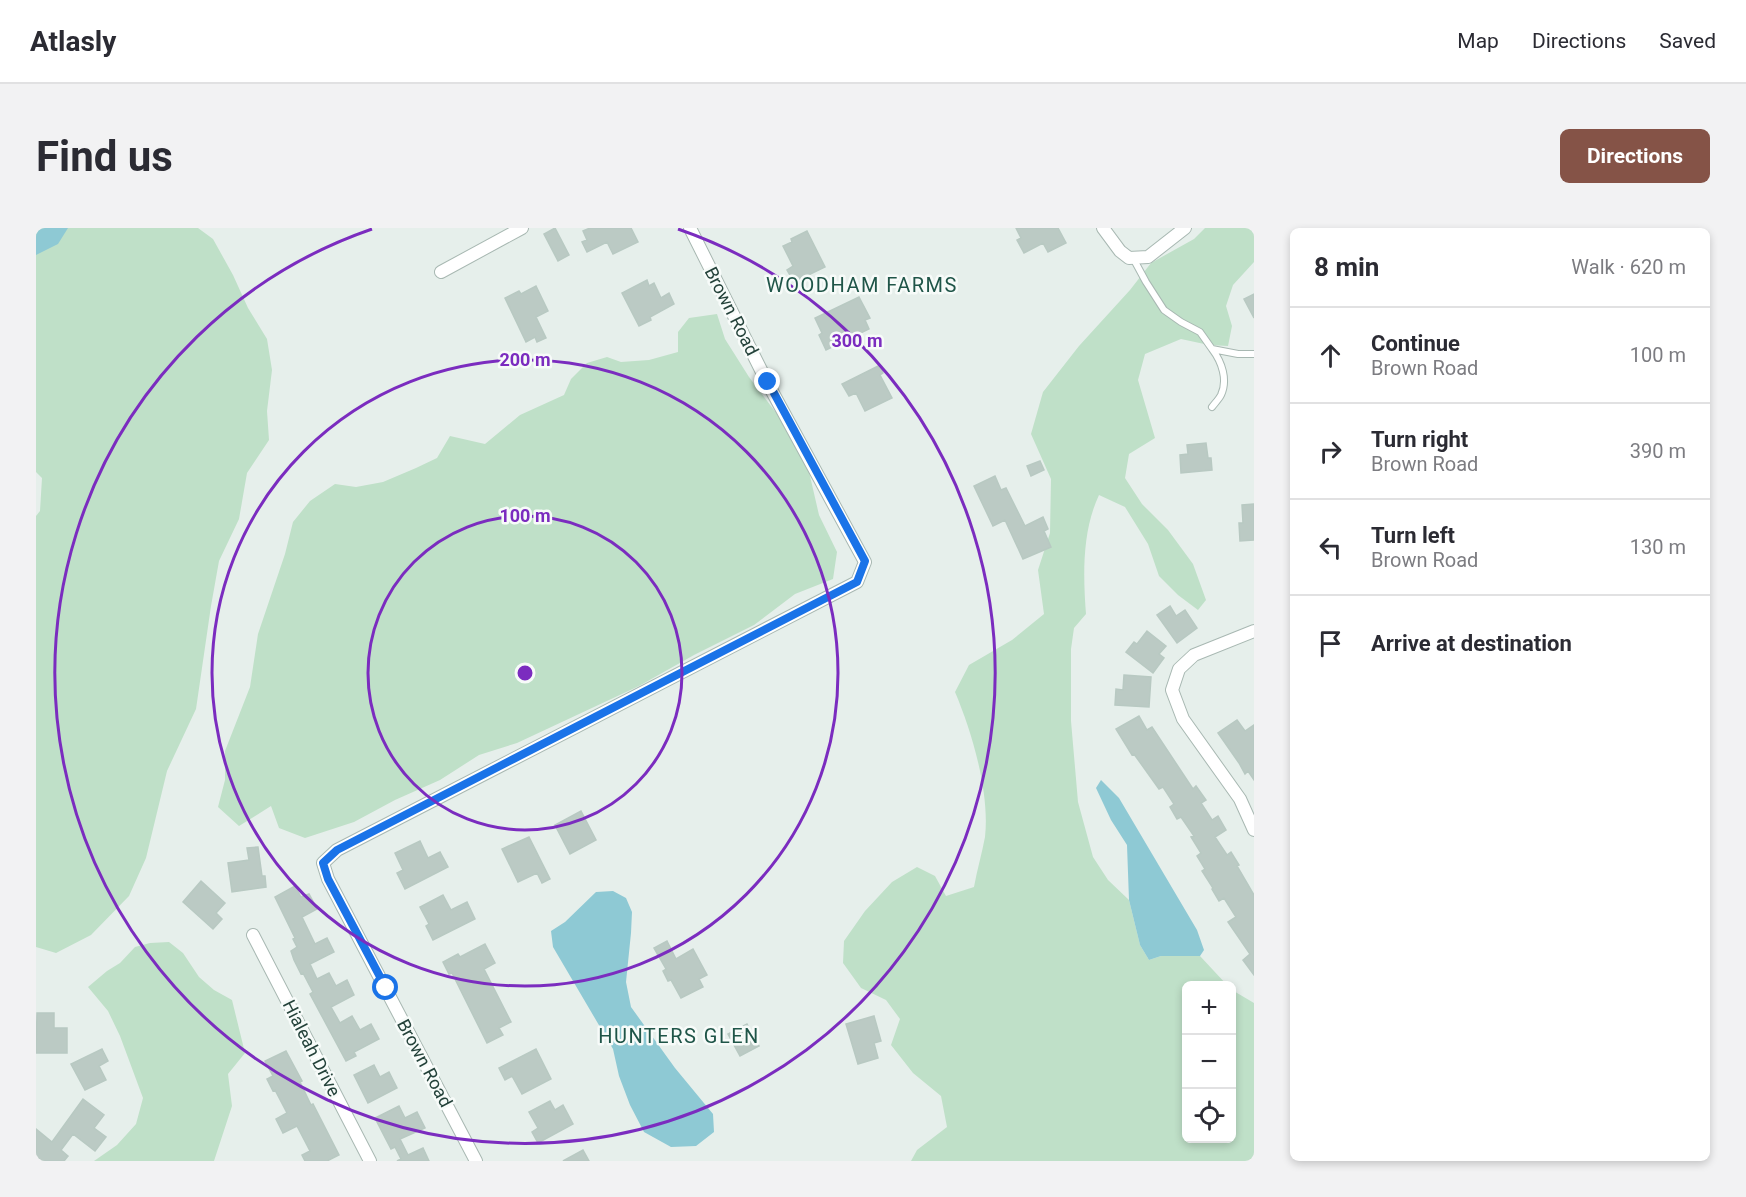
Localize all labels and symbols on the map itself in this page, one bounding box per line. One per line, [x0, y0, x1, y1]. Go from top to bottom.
street label: Brown Road [701, 263, 763, 359]
district label: WOODHAM FARMS [766, 273, 958, 297]
text: 300 m [831, 330, 883, 351]
text: 200 m [499, 349, 551, 370]
route end [754, 368, 780, 394]
text: 100 m [499, 505, 551, 526]
centre of rings [515, 663, 535, 683]
route start [372, 974, 398, 1000]
street label: Hialeah Drive [279, 996, 345, 1100]
street label: Brown Road [393, 1015, 457, 1111]
district label: HUNTERS GLEN [598, 1024, 760, 1048]

